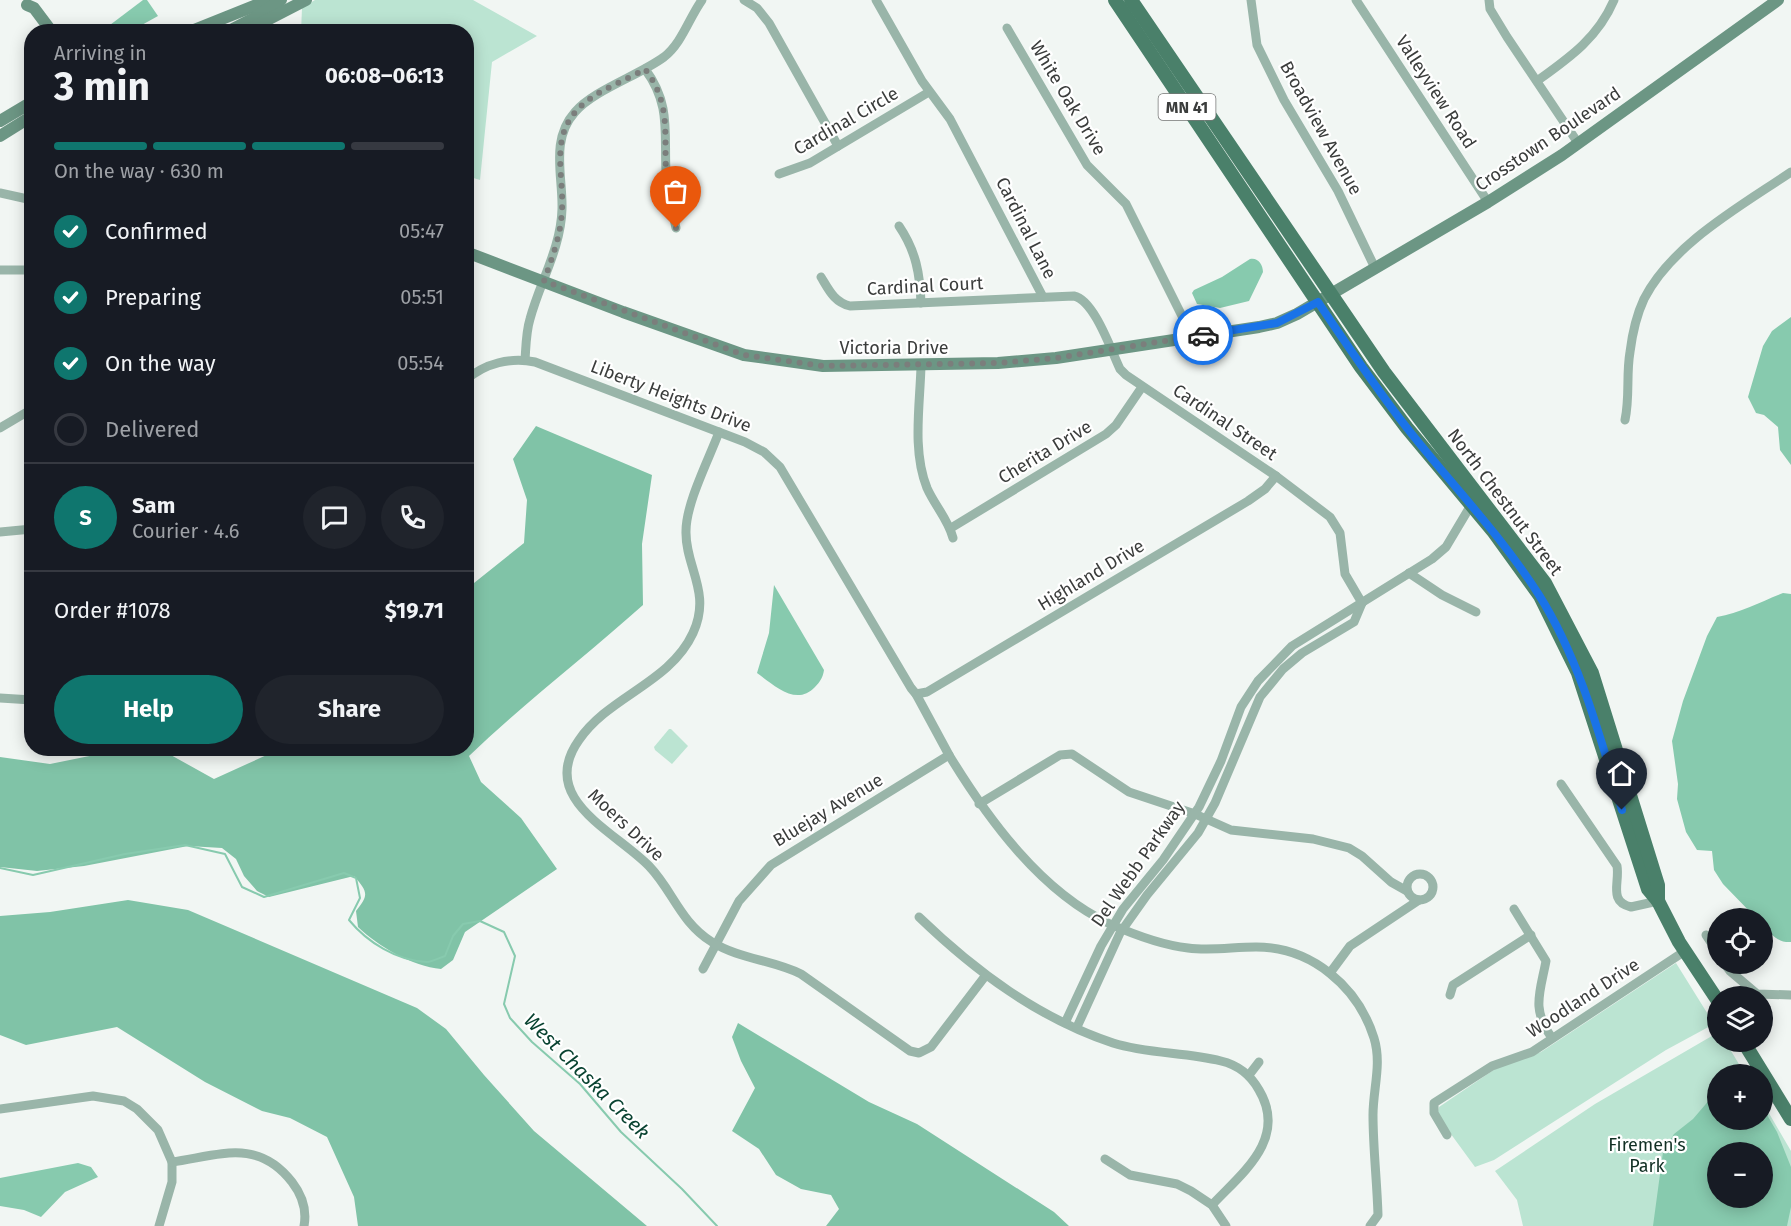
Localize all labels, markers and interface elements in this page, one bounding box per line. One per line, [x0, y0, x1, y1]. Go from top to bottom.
street label: Valleyview Road [1391, 31, 1481, 153]
street label: White Oak Drive [1025, 37, 1111, 159]
text: Arriving in [54, 41, 147, 65]
street label: Broadview Avenue [1275, 57, 1367, 199]
text: 06:08–06:13 [325, 62, 444, 89]
text: 3 min [54, 64, 150, 110]
street label: Cardinal Circle [790, 82, 902, 160]
street label: Crosstown Boulevard [1471, 82, 1625, 196]
road number: MN 41 [1158, 94, 1216, 120]
text: On the way · 630 m [54, 159, 224, 183]
pin [650, 166, 701, 228]
street label: Cardinal Lane [991, 174, 1061, 282]
icon: bag [659, 175, 692, 208]
icon: check [54, 215, 87, 248]
text: Confirmed [105, 218, 208, 245]
text: 05:47 [399, 219, 444, 243]
street label: Cardinal Court [866, 272, 984, 300]
icon: check [54, 281, 87, 314]
text: Preparing [105, 284, 201, 311]
text: 05:51 [400, 285, 444, 309]
courier [1173, 305, 1233, 365]
icon: car [1187, 319, 1220, 352]
street label: Victoria Drive [839, 337, 949, 359]
icon: check [54, 347, 87, 380]
text: On the way [105, 350, 216, 377]
text: 05:54 [397, 351, 444, 375]
street label: Liberty Heights Drive [587, 355, 755, 437]
street label: Cardinal Street [1169, 379, 1282, 465]
street label: Cherita Drive [994, 415, 1096, 489]
text: Delivered [105, 416, 200, 443]
street label: North Chestnut Street [1443, 424, 1568, 580]
button: chat [303, 486, 366, 549]
button: phone [381, 486, 444, 549]
text: Sam [132, 492, 175, 519]
text: S [79, 504, 92, 531]
text: Courier · 4.6 [132, 519, 239, 543]
street label: Highland Drive [1034, 535, 1148, 615]
text: Order #1078 [54, 597, 171, 624]
text: $19.71 [385, 597, 444, 624]
button: Help [54, 675, 243, 744]
button: Share [255, 675, 444, 744]
pin [1596, 748, 1647, 810]
icon: home [1605, 757, 1638, 790]
street label: Bluejay Avenue [769, 769, 887, 851]
street label: Moers Drive [583, 784, 669, 866]
street label: Del Webb Parkway [1086, 797, 1190, 931]
map controls [1707, 908, 1773, 1208]
button: locate [1707, 908, 1773, 974]
street label: Woodland Drive [1523, 953, 1643, 1043]
button: layers [1707, 986, 1773, 1052]
water label: West Chaska Creek [519, 1008, 655, 1144]
button: + [1707, 1064, 1773, 1130]
park label: Firemen's Park [1608, 1134, 1686, 1177]
button: − [1707, 1142, 1773, 1208]

